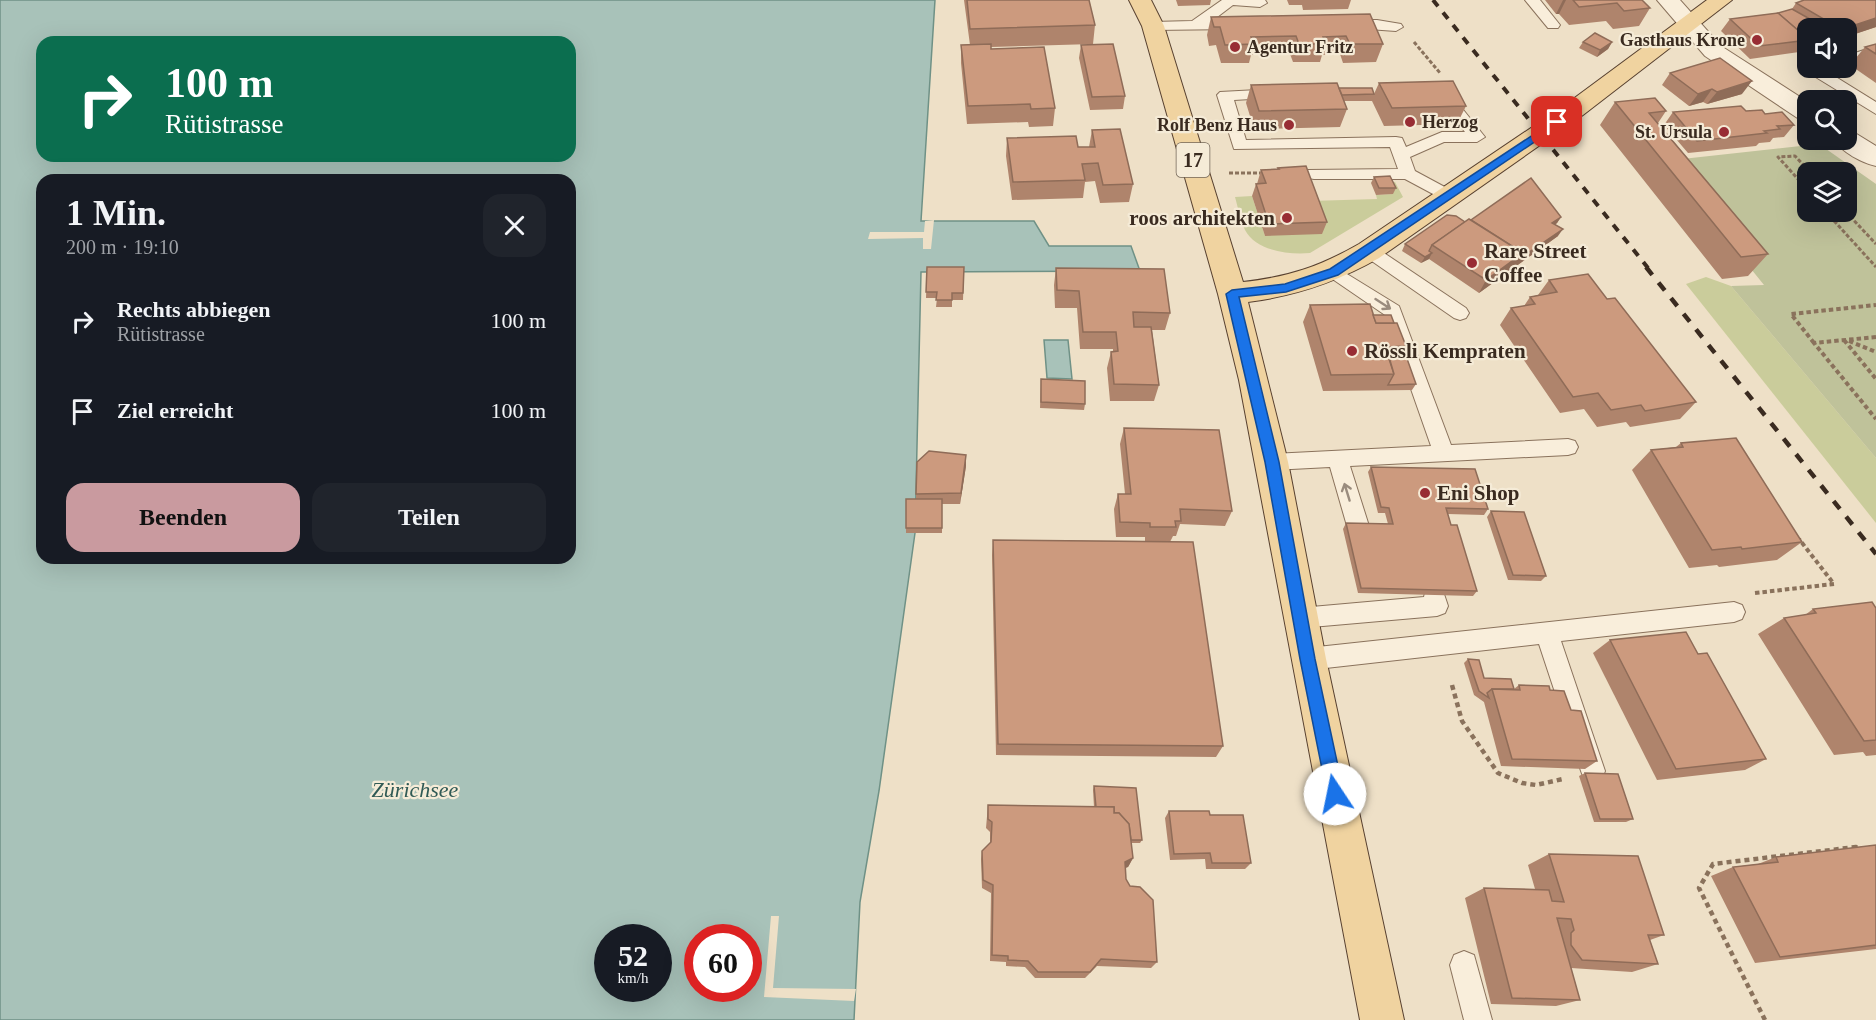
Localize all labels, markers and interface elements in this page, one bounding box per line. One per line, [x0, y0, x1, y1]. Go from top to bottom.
map controls [1797, 18, 1857, 222]
button: sound [1797, 18, 1857, 78]
place label: Gasthaus Krone [1620, 30, 1745, 50]
marker: Gasthaus Krone [1750, 33, 1764, 47]
place label: Agentur Fritz [1247, 37, 1353, 57]
marker: Agentur Fritz [1228, 40, 1242, 54]
icon: right [66, 60, 144, 138]
text: 100 m [165, 60, 274, 106]
button: search [1797, 90, 1857, 150]
pin [1531, 96, 1582, 147]
icon: arrive [1540, 105, 1573, 138]
text: Rütistrasse [165, 109, 284, 139]
place label: Herzog [1422, 112, 1478, 132]
place label: Rolf Benz Haus [1157, 115, 1277, 135]
marker: Herzog [1403, 115, 1417, 129]
marker: Rolf Benz Haus [1282, 118, 1296, 132]
place label: St. Ursula [1635, 122, 1712, 142]
marker: St. Ursula [1717, 125, 1731, 139]
road number: 17 [1176, 143, 1210, 177]
button: layers [1797, 162, 1857, 222]
text: 1 Min. [66, 193, 166, 233]
button: close [483, 194, 546, 257]
place label: roos architekten [1129, 206, 1275, 230]
marker: roos architekten [1280, 211, 1294, 225]
text: 200 m · 19:10 [66, 236, 179, 258]
place label: Rare Street Coffee [1484, 239, 1586, 287]
marker: Rare Street Coffee [1465, 256, 1479, 270]
text: Rechts abbiegen [117, 297, 270, 322]
one-way arrow [1374, 298, 1390, 310]
icon: right [66, 305, 99, 338]
text: 100 m [490, 308, 546, 333]
text: Rütistrasse [117, 323, 205, 345]
place label: Rössli Kempraten [1364, 339, 1526, 363]
marker: Rössli Kempraten [1345, 344, 1359, 358]
icon: arrive [66, 395, 99, 428]
text: Ziel erreicht [117, 398, 233, 423]
text: 100 m [490, 398, 546, 423]
place label: Eni Shop [1437, 481, 1519, 505]
button: Beenden [66, 483, 300, 552]
button: Teilen [312, 483, 546, 552]
one-way arrow [1341, 483, 1352, 502]
marker: Eni Shop [1418, 486, 1432, 500]
position arrow [1303, 762, 1367, 826]
water label: Zürichsee [372, 777, 459, 802]
speed limit sign: 60 [684, 924, 762, 1002]
text: 52 [618, 939, 648, 972]
text: km/h [618, 970, 648, 986]

